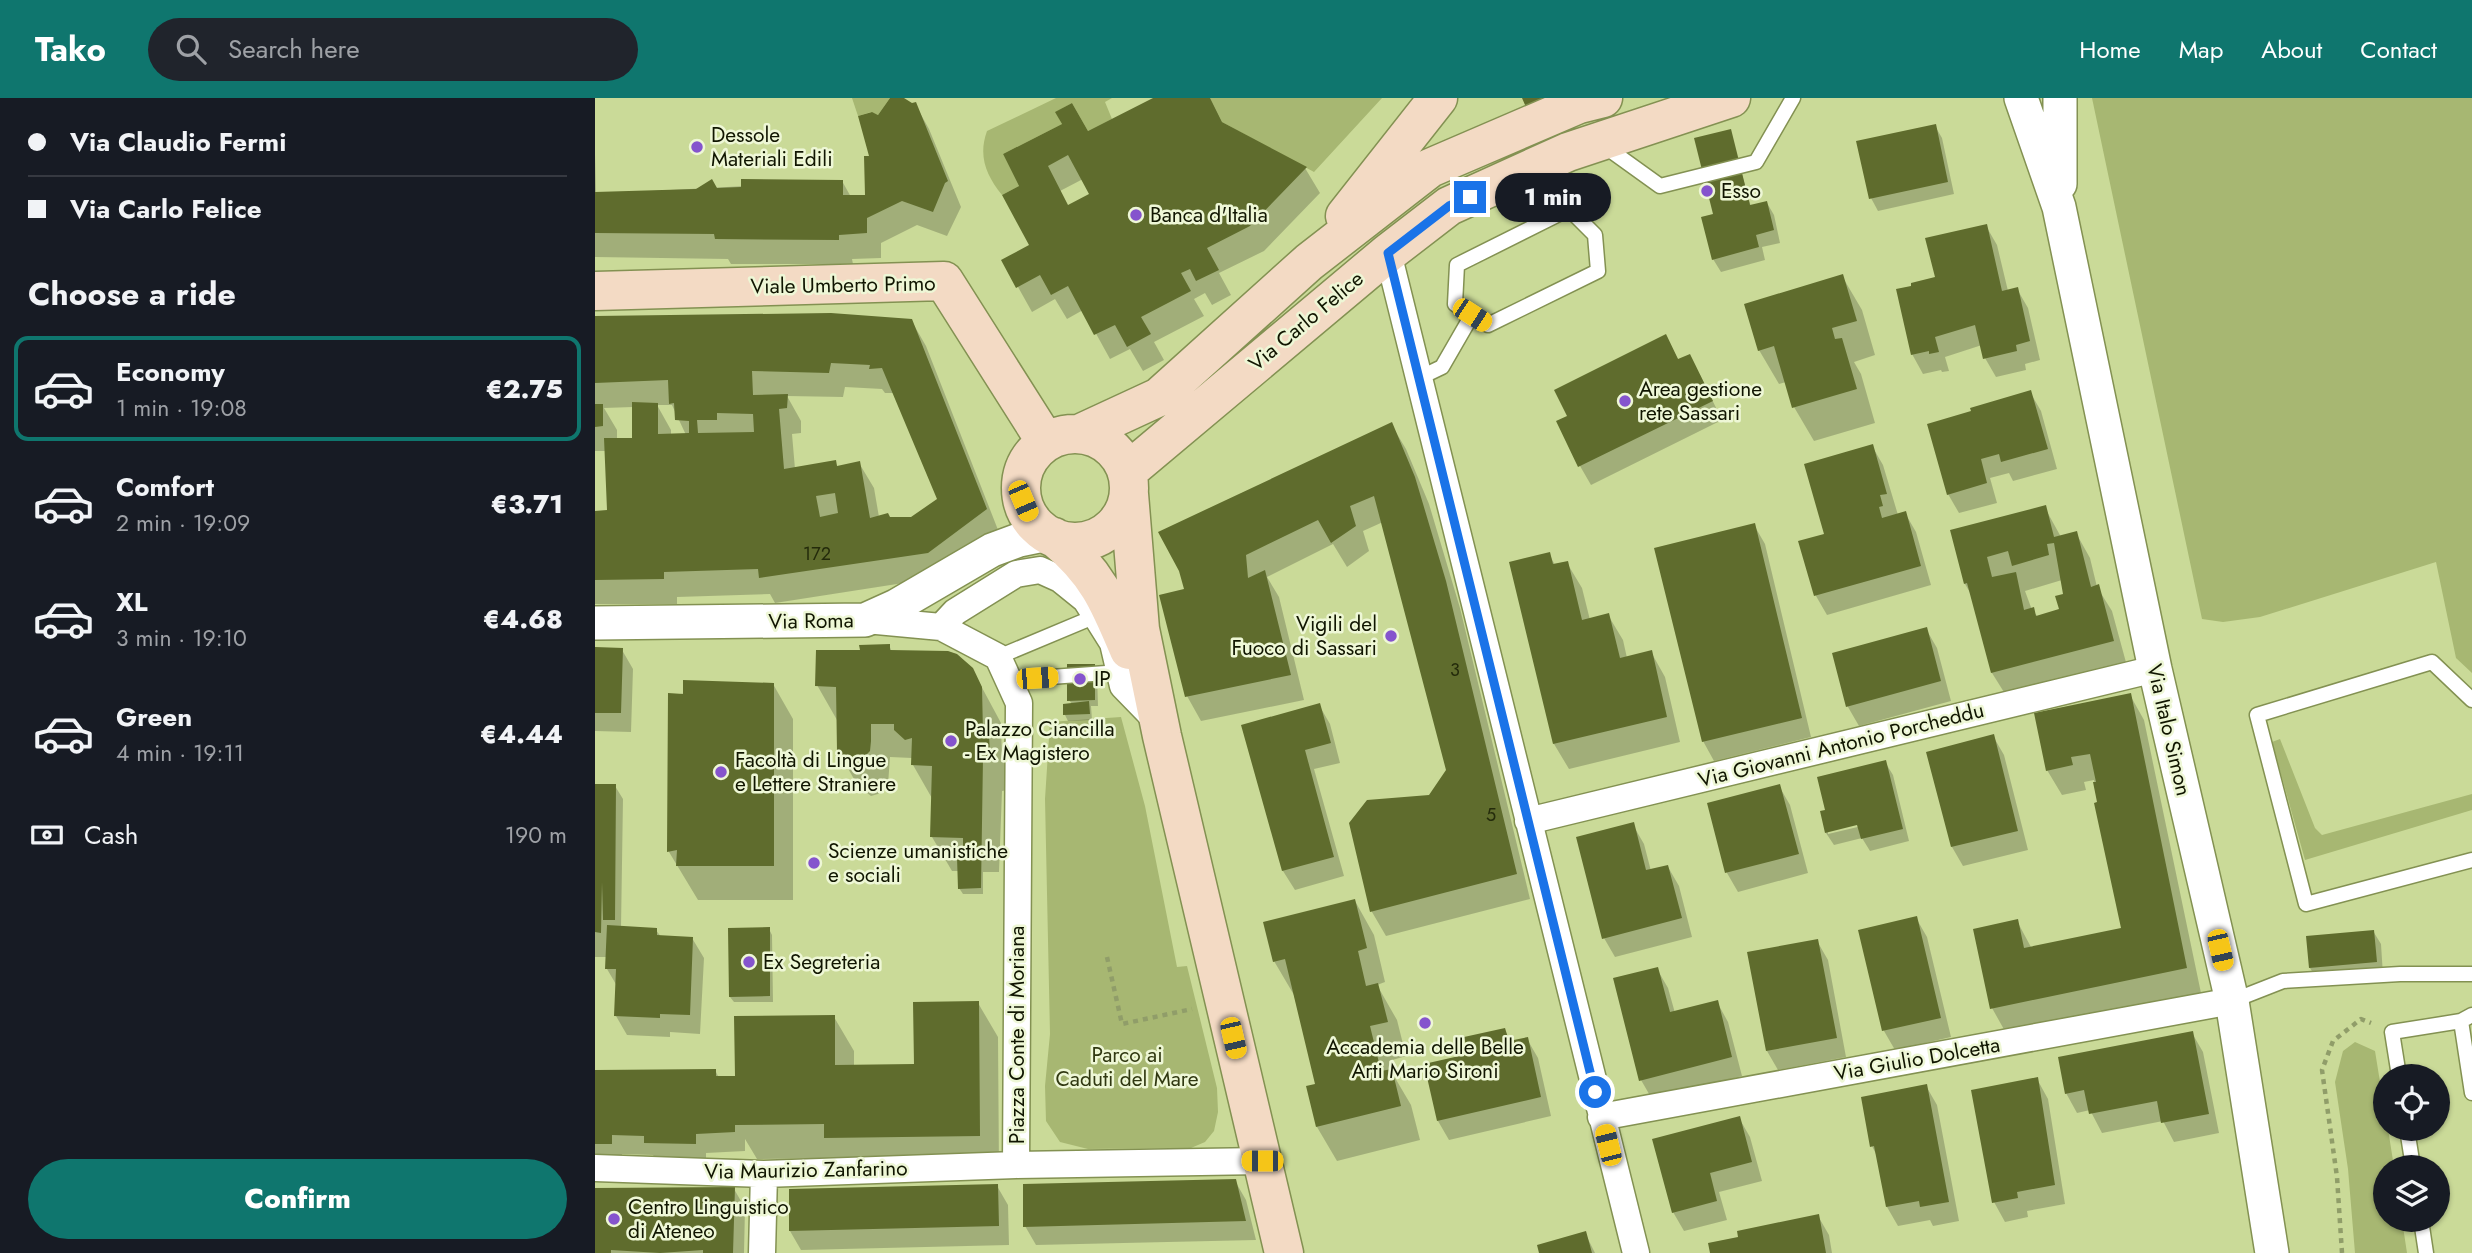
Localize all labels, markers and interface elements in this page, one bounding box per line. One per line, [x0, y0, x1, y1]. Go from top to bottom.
search box [148, 18, 638, 81]
text: Tako [35, 26, 106, 73]
icon: search [172, 30, 210, 68]
text: Search here [228, 30, 360, 68]
text: Home [2079, 32, 2141, 67]
text: Map [2179, 32, 2223, 67]
text: About [2261, 32, 2322, 67]
text: Contact [2360, 32, 2437, 67]
place label: Dessole Materiali Edili [711, 120, 833, 174]
text: Via Claudio Fermi [70, 123, 286, 161]
marker: Dessole Materiali Edili [689, 139, 705, 155]
callout: 1 min [1495, 172, 1610, 222]
place label: Esso [1721, 176, 1761, 206]
text: 1 min [1524, 180, 1582, 214]
route end [1454, 181, 1486, 213]
marker: Esso [1699, 183, 1715, 199]
text: Via Carlo Felice [70, 190, 262, 228]
place label: Banca d'Italia [1150, 200, 1268, 230]
marker: Banca d'Italia [1128, 207, 1144, 223]
street label: Via Carlo Felice [1242, 264, 1370, 378]
street label: Viale Umberto Primo [750, 268, 936, 302]
text: Choose a ride [28, 271, 236, 317]
car [1449, 295, 1496, 335]
text: Economy [116, 353, 225, 391]
icon: car [32, 357, 95, 420]
text: €2.75 [485, 370, 563, 408]
place label: Area gestione rete Sassari [1639, 374, 1762, 428]
text: 1 min · 19:08 [116, 391, 247, 425]
marker: Area gestione rete Sassari [1617, 393, 1633, 409]
text: Comfort [116, 468, 214, 506]
icon: car [32, 472, 95, 535]
car [1006, 478, 1041, 524]
text: €3.71 [491, 485, 563, 523]
text: 2 min · 19:09 [116, 506, 250, 540]
house number: 172 [803, 541, 831, 567]
text: XL [116, 583, 148, 621]
icon: car [32, 587, 95, 650]
text: €4.68 [483, 600, 563, 638]
street label: Via Roma [768, 605, 854, 637]
place label: Vigili del Fuoco di Sassari [1232, 609, 1377, 663]
text: 3 min · 19:10 [116, 621, 247, 655]
marker: Vigili del Fuoco di Sassari [1383, 628, 1399, 644]
house number: 3 [1450, 657, 1460, 683]
street label: Via Italo Simon [2139, 661, 2199, 799]
place label: IP [1094, 664, 1111, 694]
car [1016, 666, 1059, 690]
marker: IP [1072, 671, 1088, 687]
street label: Via Giovanni Antonio Porcheddu [1695, 695, 1987, 795]
text: Green [116, 698, 192, 736]
icon: car [32, 702, 95, 765]
place label: Palazzo Ciancilla - Ex Magistero [965, 714, 1115, 768]
text: €4.44 [480, 715, 563, 753]
marker: Palazzo Ciancilla - Ex Magistero [943, 733, 959, 749]
text: 4 min · 19:11 [116, 736, 244, 770]
place label: Facoltà di Lingue e Lettere Straniere [735, 745, 896, 799]
marker: Facoltà di Lingue e Lettere Straniere [713, 764, 729, 780]
house number: 5 [1486, 802, 1496, 828]
icon: cash [28, 816, 66, 854]
text: Cash [84, 816, 138, 854]
text: 190 m [505, 818, 567, 852]
place label: Scienze umanistiche e sociali [828, 836, 1008, 890]
marker: Scienze umanistiche e sociali [806, 855, 822, 871]
street label: Piazza Conte di Moriana [1002, 926, 1032, 1144]
car [2206, 927, 2235, 973]
place label: Ex Segreteria [763, 947, 880, 977]
marker: Ex Segreteria [741, 954, 757, 970]
car [1219, 1015, 1248, 1061]
marker: Accademia delle Belle Arti Mario Sironi [1417, 1015, 1433, 1031]
street label: Via Giulio Dolcetta [1832, 1030, 2002, 1088]
place label: Accademia delle Belle Arti Mario Sironi [1326, 1032, 1524, 1086]
park label: Parco ai Caduti del Mare [1055, 1040, 1199, 1094]
map controls [2373, 1064, 2450, 1232]
button: locate [2373, 1064, 2450, 1141]
route start [1579, 1076, 1611, 1108]
car [1593, 1122, 1624, 1168]
car [1242, 1151, 1284, 1172]
street label: Via Maurizio Zanfarino [704, 1153, 908, 1187]
button: layers [2373, 1155, 2450, 1232]
button: Confirm [28, 1159, 567, 1239]
place label: Centro Linguistico di Ateneo [628, 1192, 789, 1246]
marker: Centro Linguistico di Ateneo [606, 1211, 622, 1227]

